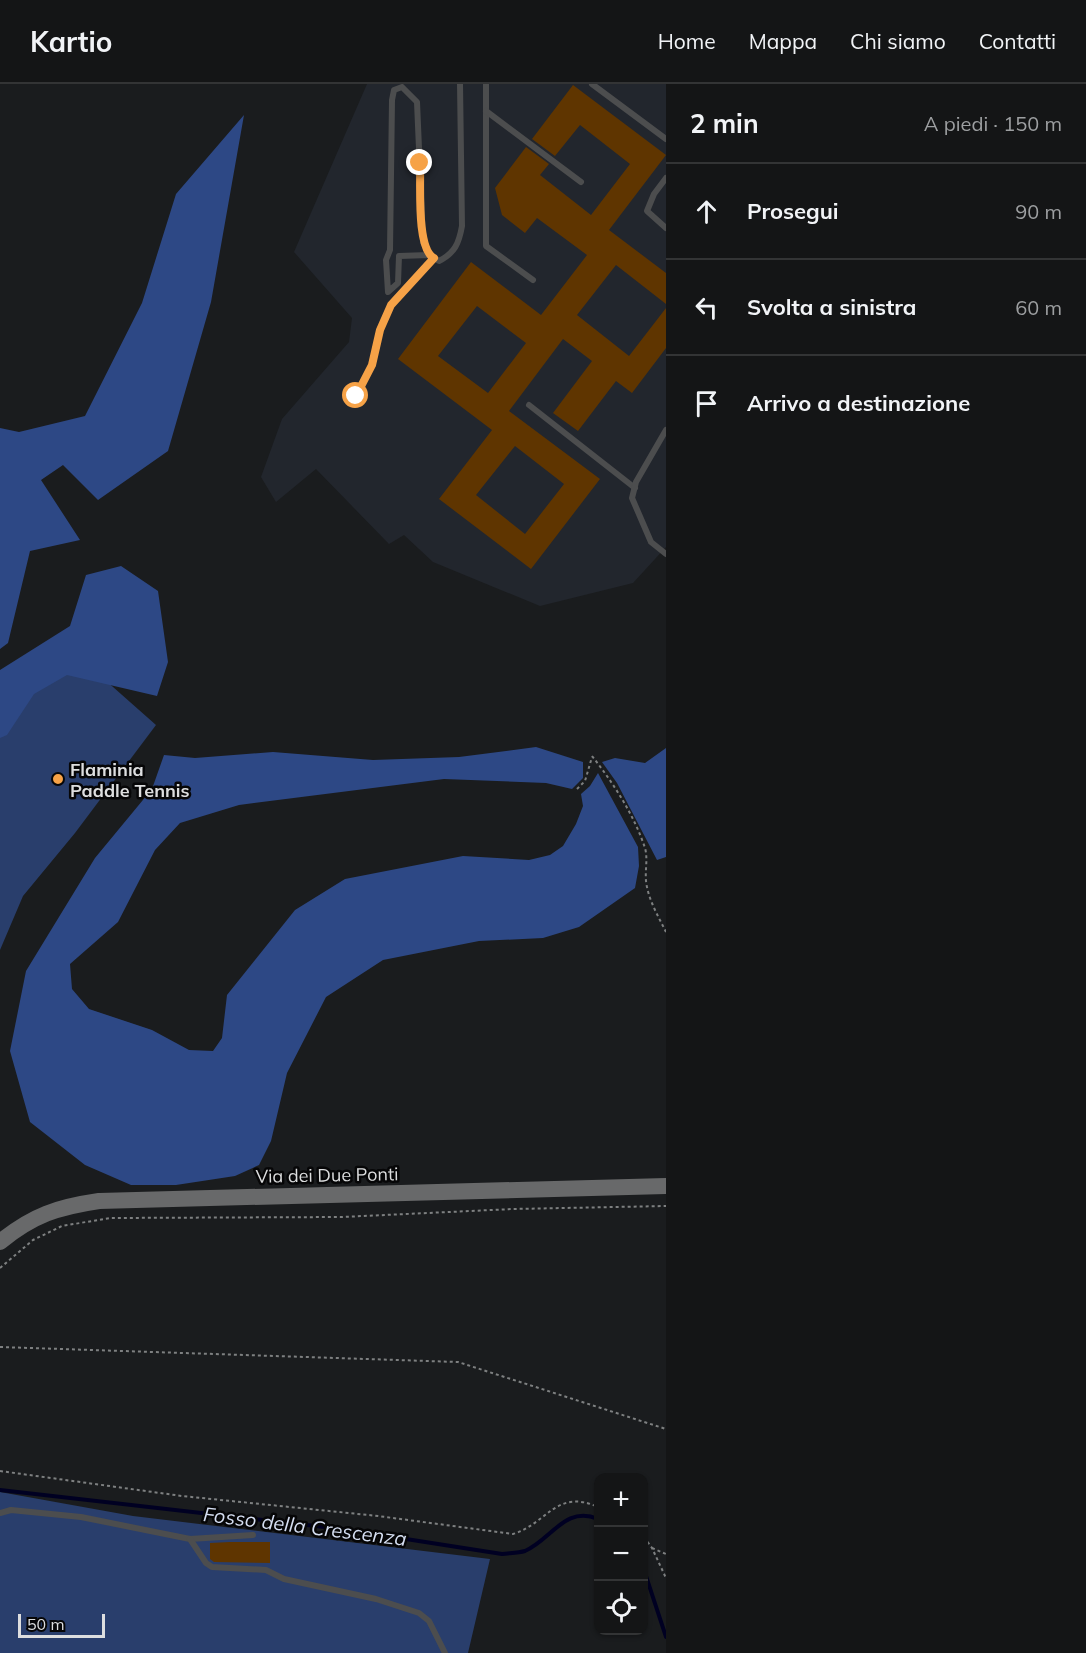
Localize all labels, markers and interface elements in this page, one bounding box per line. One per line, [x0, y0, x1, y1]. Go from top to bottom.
text: Kartio [30, 24, 112, 59]
text: Home [658, 28, 716, 54]
text: Mappa [749, 28, 817, 54]
text: Chi siamo [850, 28, 946, 54]
text: Contatti [979, 28, 1056, 54]
text: 2 min [690, 107, 759, 140]
text: A piedi · 150 m [924, 111, 1062, 136]
route end [406, 149, 432, 175]
icon: ahead [690, 195, 723, 228]
text: Prosegui [747, 197, 839, 225]
text: 90 m [1015, 199, 1062, 224]
icon: left [690, 291, 723, 324]
text: Svolta a sinistra [747, 293, 916, 321]
text: 60 m [1015, 295, 1062, 320]
route start [342, 382, 368, 408]
icon: arrive [690, 387, 723, 420]
text: Arrivo a destinazione [747, 389, 970, 417]
place label: Flaminia Paddle Tennis [70, 758, 190, 802]
marker: Flaminia Paddle Tennis [51, 772, 65, 786]
street label: Via dei Due Ponti [255, 1162, 399, 1188]
map controls [594, 1473, 648, 1635]
button: + [594, 1473, 648, 1527]
water label: Fosso della Crescenza [202, 1501, 408, 1551]
button: − [594, 1527, 648, 1581]
button: locate [594, 1581, 648, 1635]
scale bar [18, 1611, 105, 1638]
text: 50 m [27, 1614, 64, 1634]

